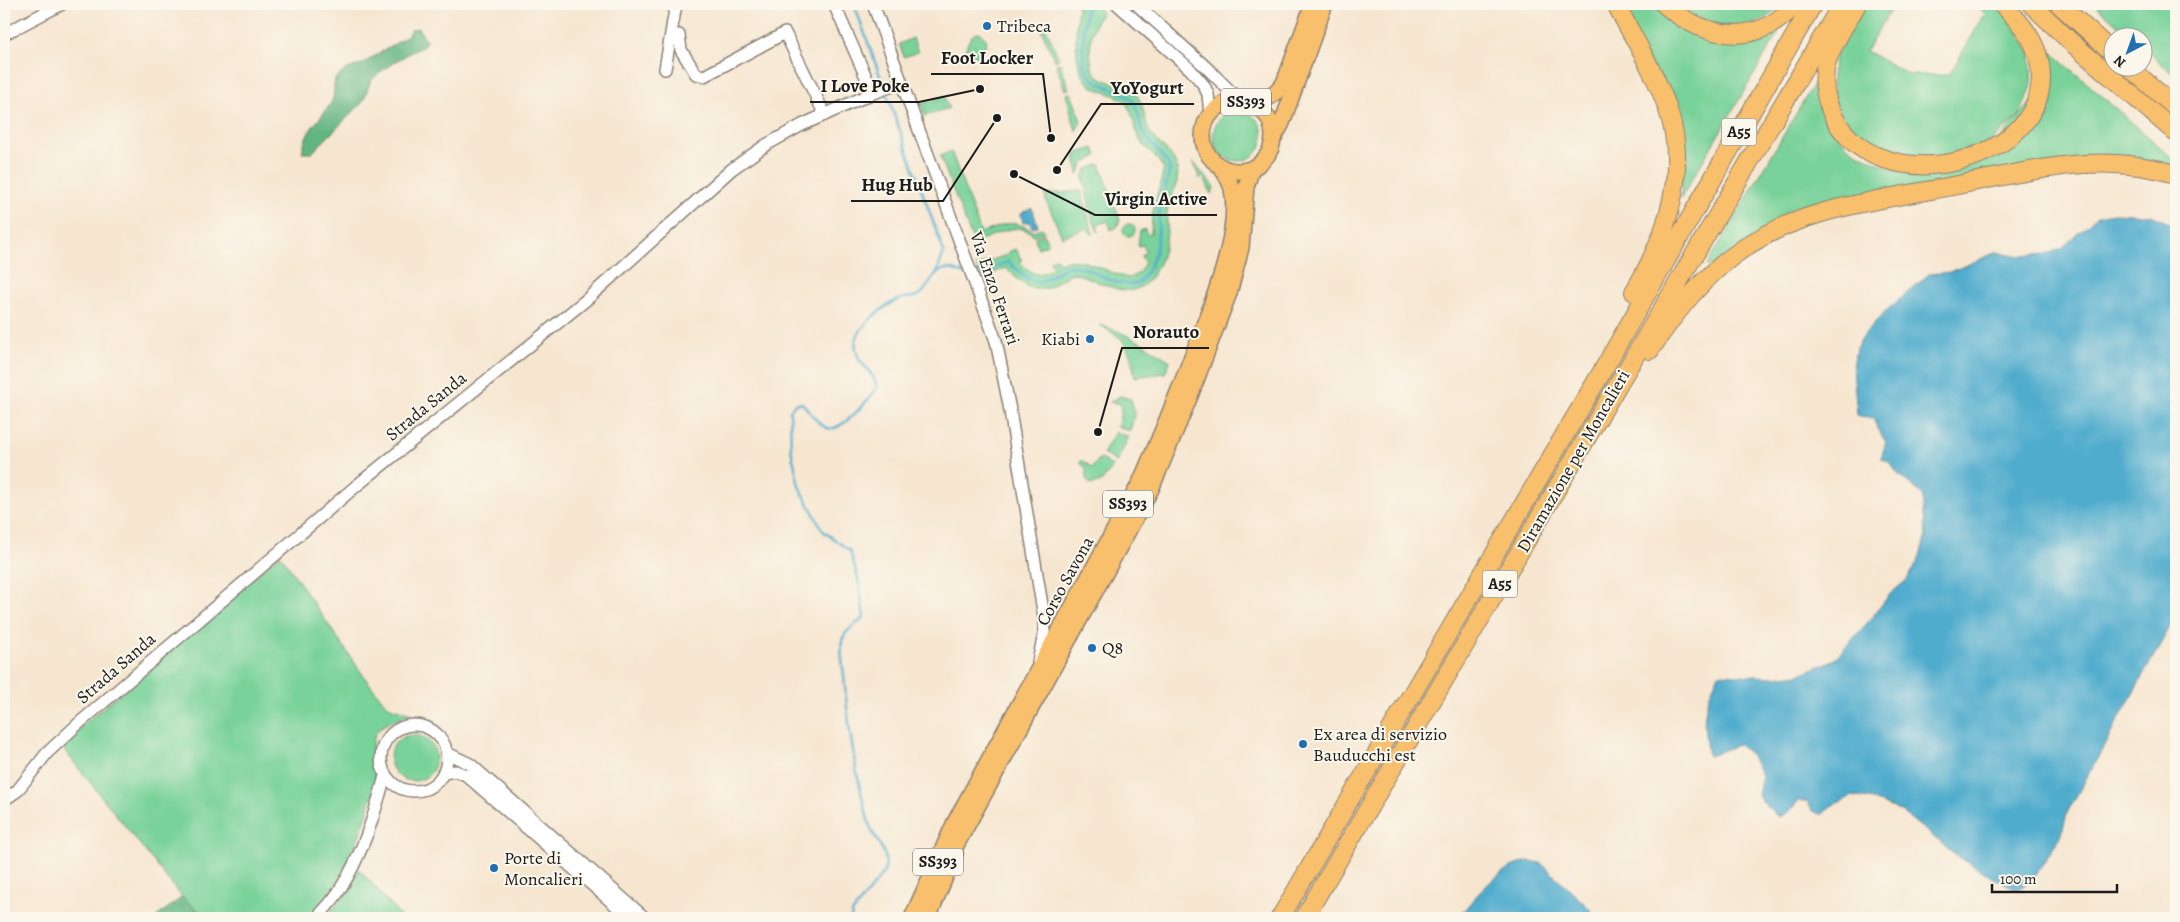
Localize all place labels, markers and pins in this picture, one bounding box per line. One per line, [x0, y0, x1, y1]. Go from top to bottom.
place label: Tribeca [997, 14, 1052, 38]
marker: Tribeca [981, 20, 993, 32]
callout: Foot Locker [931, 40, 1043, 74]
callout: I Love Poke [810, 68, 919, 102]
callout: YoYogurt [1101, 70, 1194, 104]
callout: Hug Hub [851, 167, 943, 201]
callout: Virgin Active [1095, 181, 1217, 215]
callout: Norauto [1122, 314, 1209, 348]
place label: Kiabi [1041, 327, 1080, 351]
marker: Kiabi [1084, 333, 1096, 345]
place label: Q8 [1102, 636, 1123, 660]
marker: Q8 [1086, 642, 1098, 654]
place label: Ex area di servizio Bauducchi est [1313, 722, 1447, 767]
marker: Ex area di servizio Bauducchi est [1297, 738, 1309, 750]
place label: Porte di Moncalieri [504, 846, 583, 891]
marker: Porte di Moncalieri [488, 862, 500, 874]

